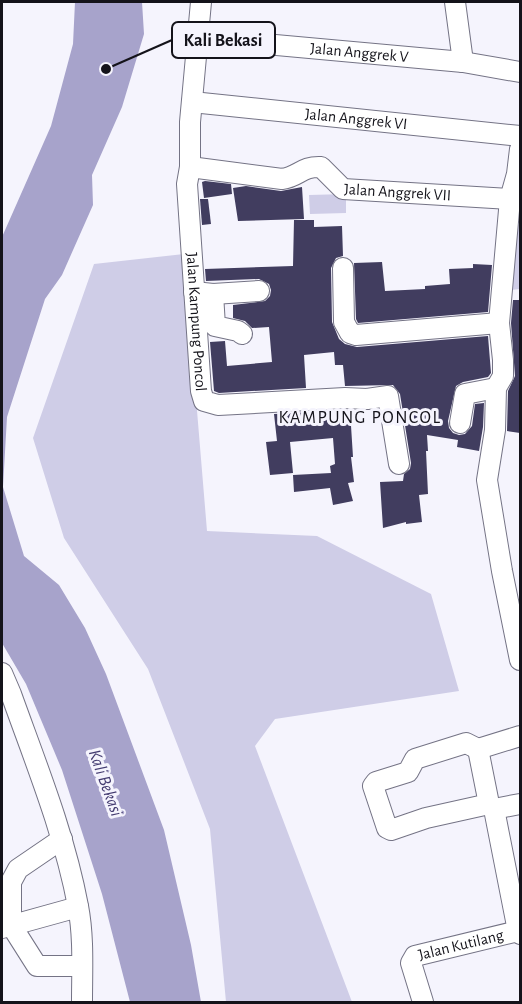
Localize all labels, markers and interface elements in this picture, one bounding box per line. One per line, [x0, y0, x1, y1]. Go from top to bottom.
callout: Kali Bekasi [172, 22, 275, 58]
text: Kali Bekasi [184, 32, 262, 50]
street label: Jalan Anggrek V [310, 40, 409, 65]
street label: Jalan Anggrek VI [304, 106, 408, 132]
street label: Jalan Anggrek VII [344, 181, 452, 203]
street label: Jalan Kampung Poncol [184, 252, 209, 392]
district label: KAMPUNG PONCOL [279, 409, 441, 427]
water label: Kali Bekasi [85, 747, 125, 819]
street label: Jalan Kutilang [417, 927, 505, 963]

